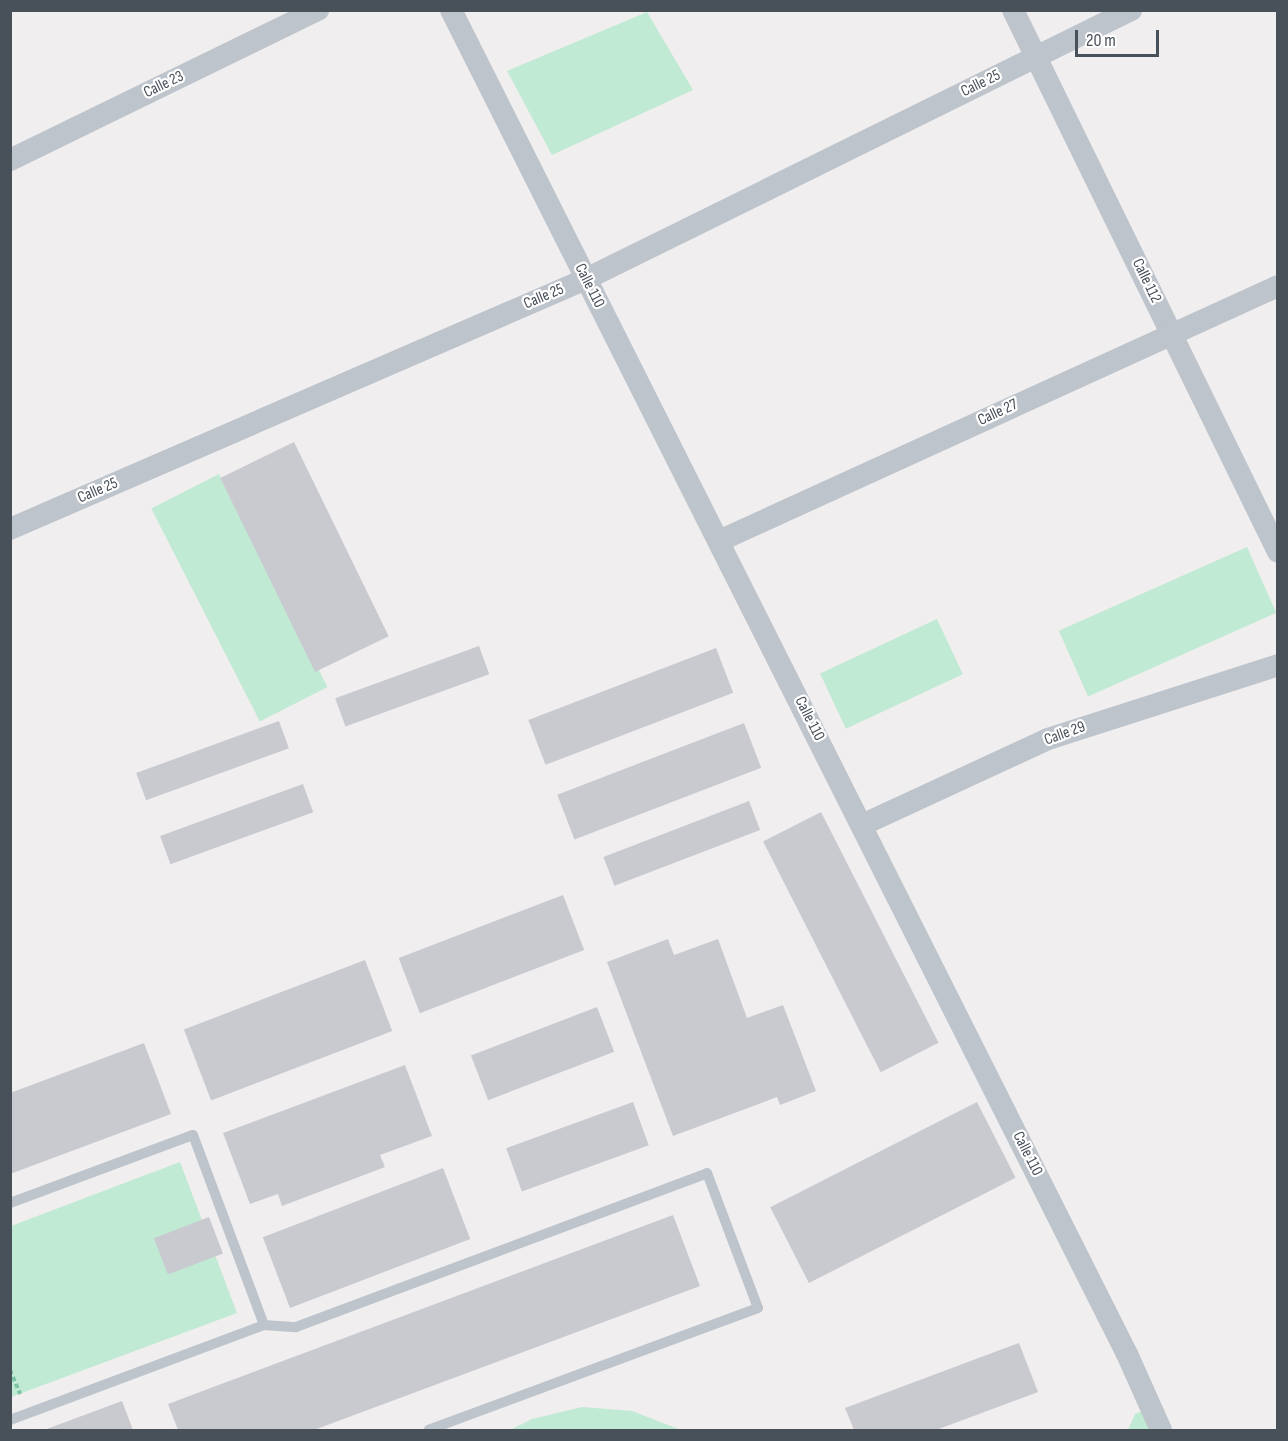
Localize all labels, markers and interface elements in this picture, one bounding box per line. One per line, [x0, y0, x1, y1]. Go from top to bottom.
scale bar [1078, 18, 1162, 56]
text: 20 m [1086, 30, 1116, 51]
street label: Calle 25 [958, 66, 1004, 102]
street label: Calle 23 [141, 67, 187, 103]
street label: Calle 112 [1127, 256, 1165, 306]
street label: Calle 110 [570, 261, 608, 311]
street label: Calle 25 [521, 280, 567, 314]
street label: Calle 27 [975, 396, 1021, 430]
street label: Calle 25 [75, 474, 121, 508]
street label: Calle 110 [790, 694, 828, 744]
street label: Calle 29 [1042, 718, 1088, 750]
street label: Calle 110 [1008, 1129, 1046, 1179]

